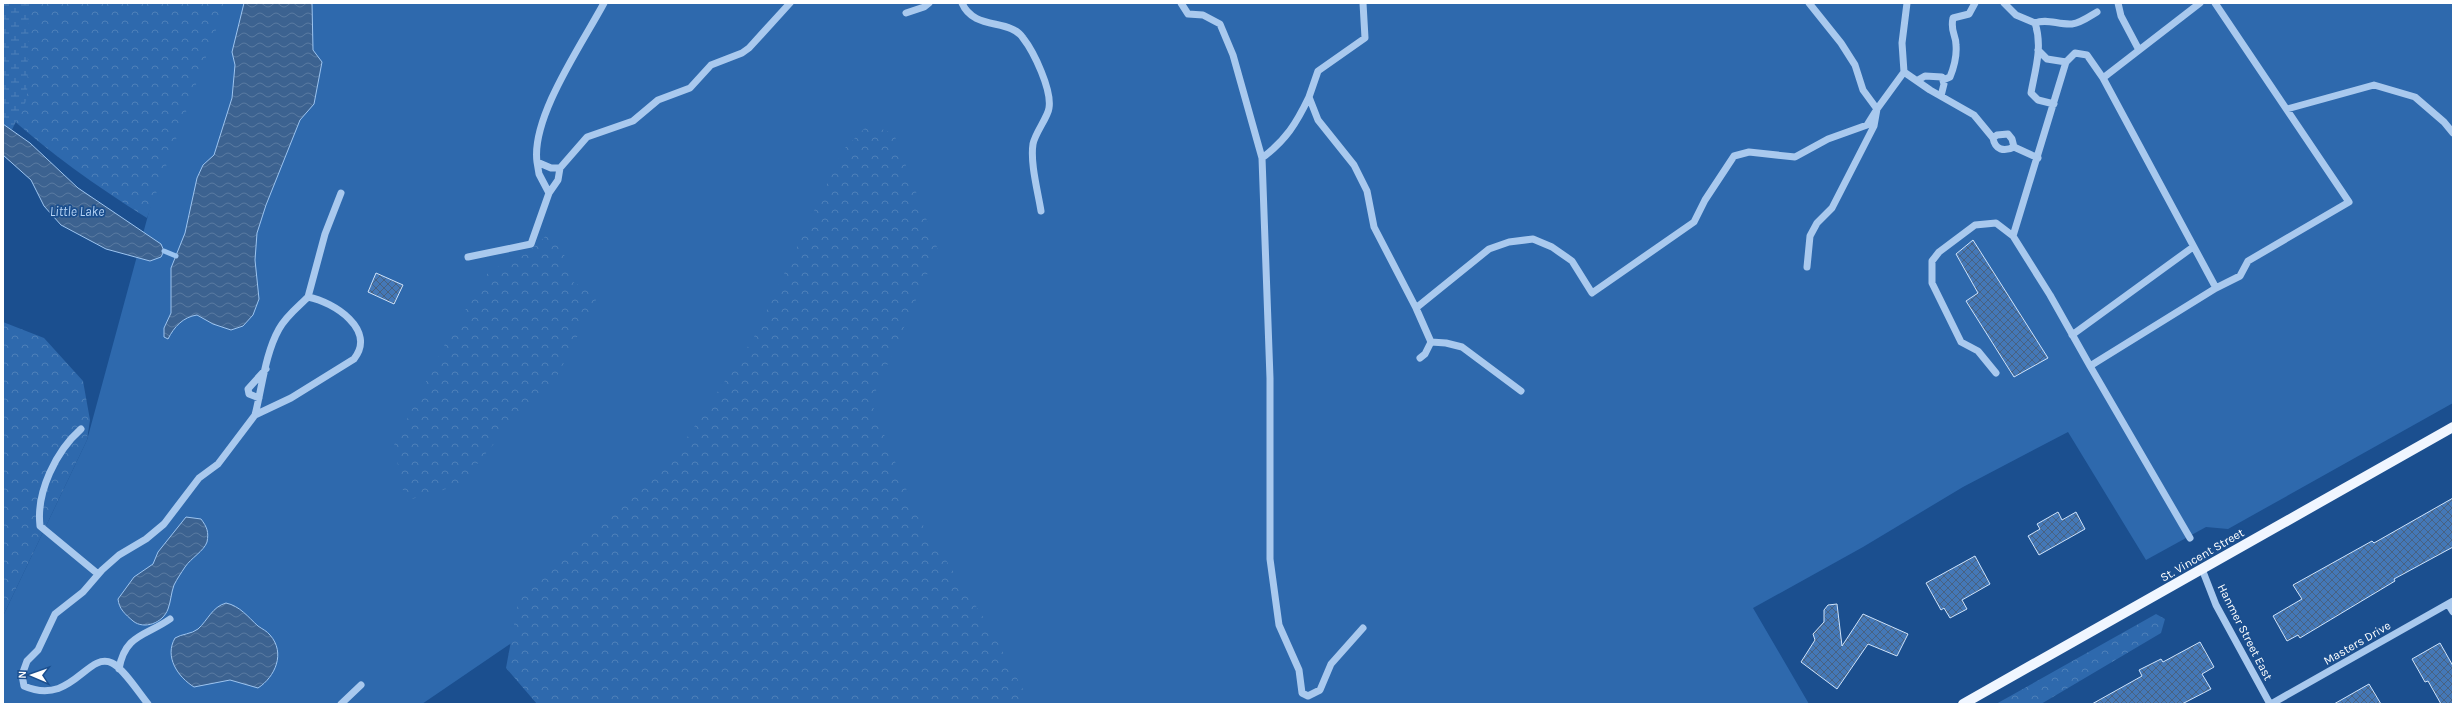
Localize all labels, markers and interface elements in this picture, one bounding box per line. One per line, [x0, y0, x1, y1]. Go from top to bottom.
water label: Little Lake [50, 204, 104, 219]
street label: St. Vincent Street [2158, 525, 2247, 585]
street label: Hanmer Street East [2215, 581, 2276, 683]
street label: Masters Drive [2321, 618, 2393, 668]
north arrow [12, 655, 52, 695]
text: N [16, 670, 29, 679]

